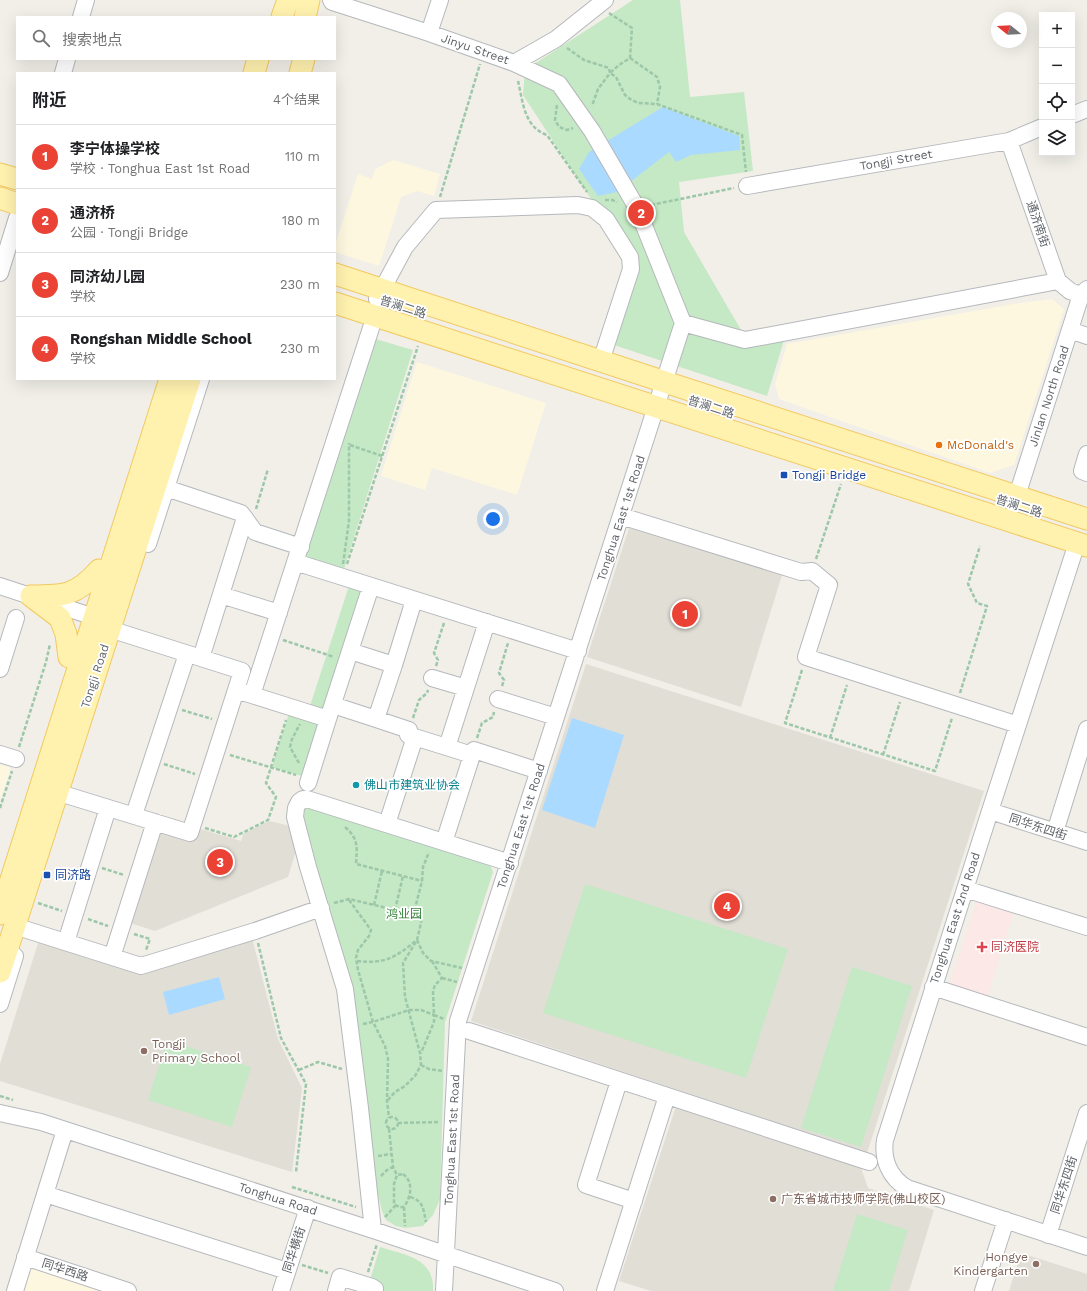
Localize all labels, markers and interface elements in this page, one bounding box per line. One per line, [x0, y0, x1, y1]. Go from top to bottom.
north arrow [991, 12, 1027, 48]
map controls [1039, 12, 1075, 156]
button: + [1039, 12, 1075, 48]
search box [16, 16, 336, 60]
icon: search [30, 27, 52, 49]
text: 搜索地点 [62, 31, 122, 49]
street label: Jinyu Street [439, 31, 511, 67]
button: − [1039, 48, 1075, 84]
button: locate [1039, 84, 1075, 120]
text: 附近 [32, 90, 66, 110]
text: 4个结果 [273, 92, 320, 107]
button: layers [1039, 120, 1075, 156]
text: 李宁体操学校 [70, 140, 160, 158]
street label: Tongji Street [859, 147, 933, 173]
text: 1 [42, 149, 48, 164]
text: 110 m [285, 149, 320, 164]
text: 学校 · Tonghua East 1st Road [70, 161, 250, 176]
pin: 2 [628, 198, 654, 228]
street label: 通济南街 [1024, 199, 1052, 249]
text: 通济桥 [70, 204, 115, 222]
text: 2 [41, 213, 49, 228]
text: 180 m [282, 213, 320, 228]
text: 公园 · Tongji Bridge [70, 225, 188, 240]
text: 同济幼儿园 [70, 268, 145, 286]
text: 3 [41, 277, 49, 292]
text: 230 m [280, 277, 320, 292]
text: 学校 [70, 289, 96, 304]
street label: 普澜二路 [378, 293, 428, 321]
text: Rongshan Middle School [70, 330, 252, 348]
text: 4 [41, 341, 49, 356]
text: 230 m [280, 341, 320, 356]
street label: Jinlan North Road [1026, 344, 1072, 448]
text: 学校 [70, 351, 96, 366]
street label: 普澜二路 [686, 393, 736, 421]
place label: McDonald's [947, 438, 1014, 452]
marker: McDonald's [934, 440, 944, 450]
street label: Tonghua East 1st Road [594, 453, 648, 583]
place label: Tongji Bridge [792, 468, 866, 482]
marker: Tongji Bridge [779, 470, 789, 480]
street label: 普澜二路 [994, 492, 1044, 520]
your location [483, 509, 503, 529]
pin: 1 [672, 599, 698, 629]
street label: Tongji Road [78, 642, 112, 710]
street label: Tonghua East 1st Road [494, 761, 548, 891]
place label: 佛山市建筑业协会 [364, 778, 460, 792]
marker: 佛山市建筑业协会 [351, 780, 361, 790]
street label: 同华东四街 [1007, 811, 1069, 843]
pin: 3 [207, 847, 233, 877]
street label: Tonghua East 2nd Road [927, 850, 983, 986]
place label: 同济路 [55, 868, 91, 882]
marker: 同济路 [42, 870, 52, 880]
pin: 4 [714, 891, 740, 921]
park label: 鸿业园 [386, 907, 422, 921]
place label: 同济医院 [991, 940, 1039, 954]
marker: 同济医院 [976, 941, 988, 953]
place label: Tongji Primary School [152, 1037, 241, 1065]
marker: Tongji Primary School [139, 1046, 149, 1056]
street label: Tonghua East 1st Road [442, 1074, 462, 1206]
street label: 同华东四街 [1048, 1154, 1080, 1216]
street label: Tonghua Road [237, 1180, 319, 1218]
place label: 广东省城市技师学院(佛山校区) [781, 1192, 945, 1206]
marker: 广东省城市技师学院(佛山校区) [768, 1194, 778, 1204]
street label: 同华横街 [280, 1225, 308, 1275]
place label: Hongye Kindergarten [953, 1250, 1028, 1278]
street label: 同华西路 [40, 1256, 90, 1284]
marker: Hongye Kindergarten [1031, 1259, 1041, 1269]

